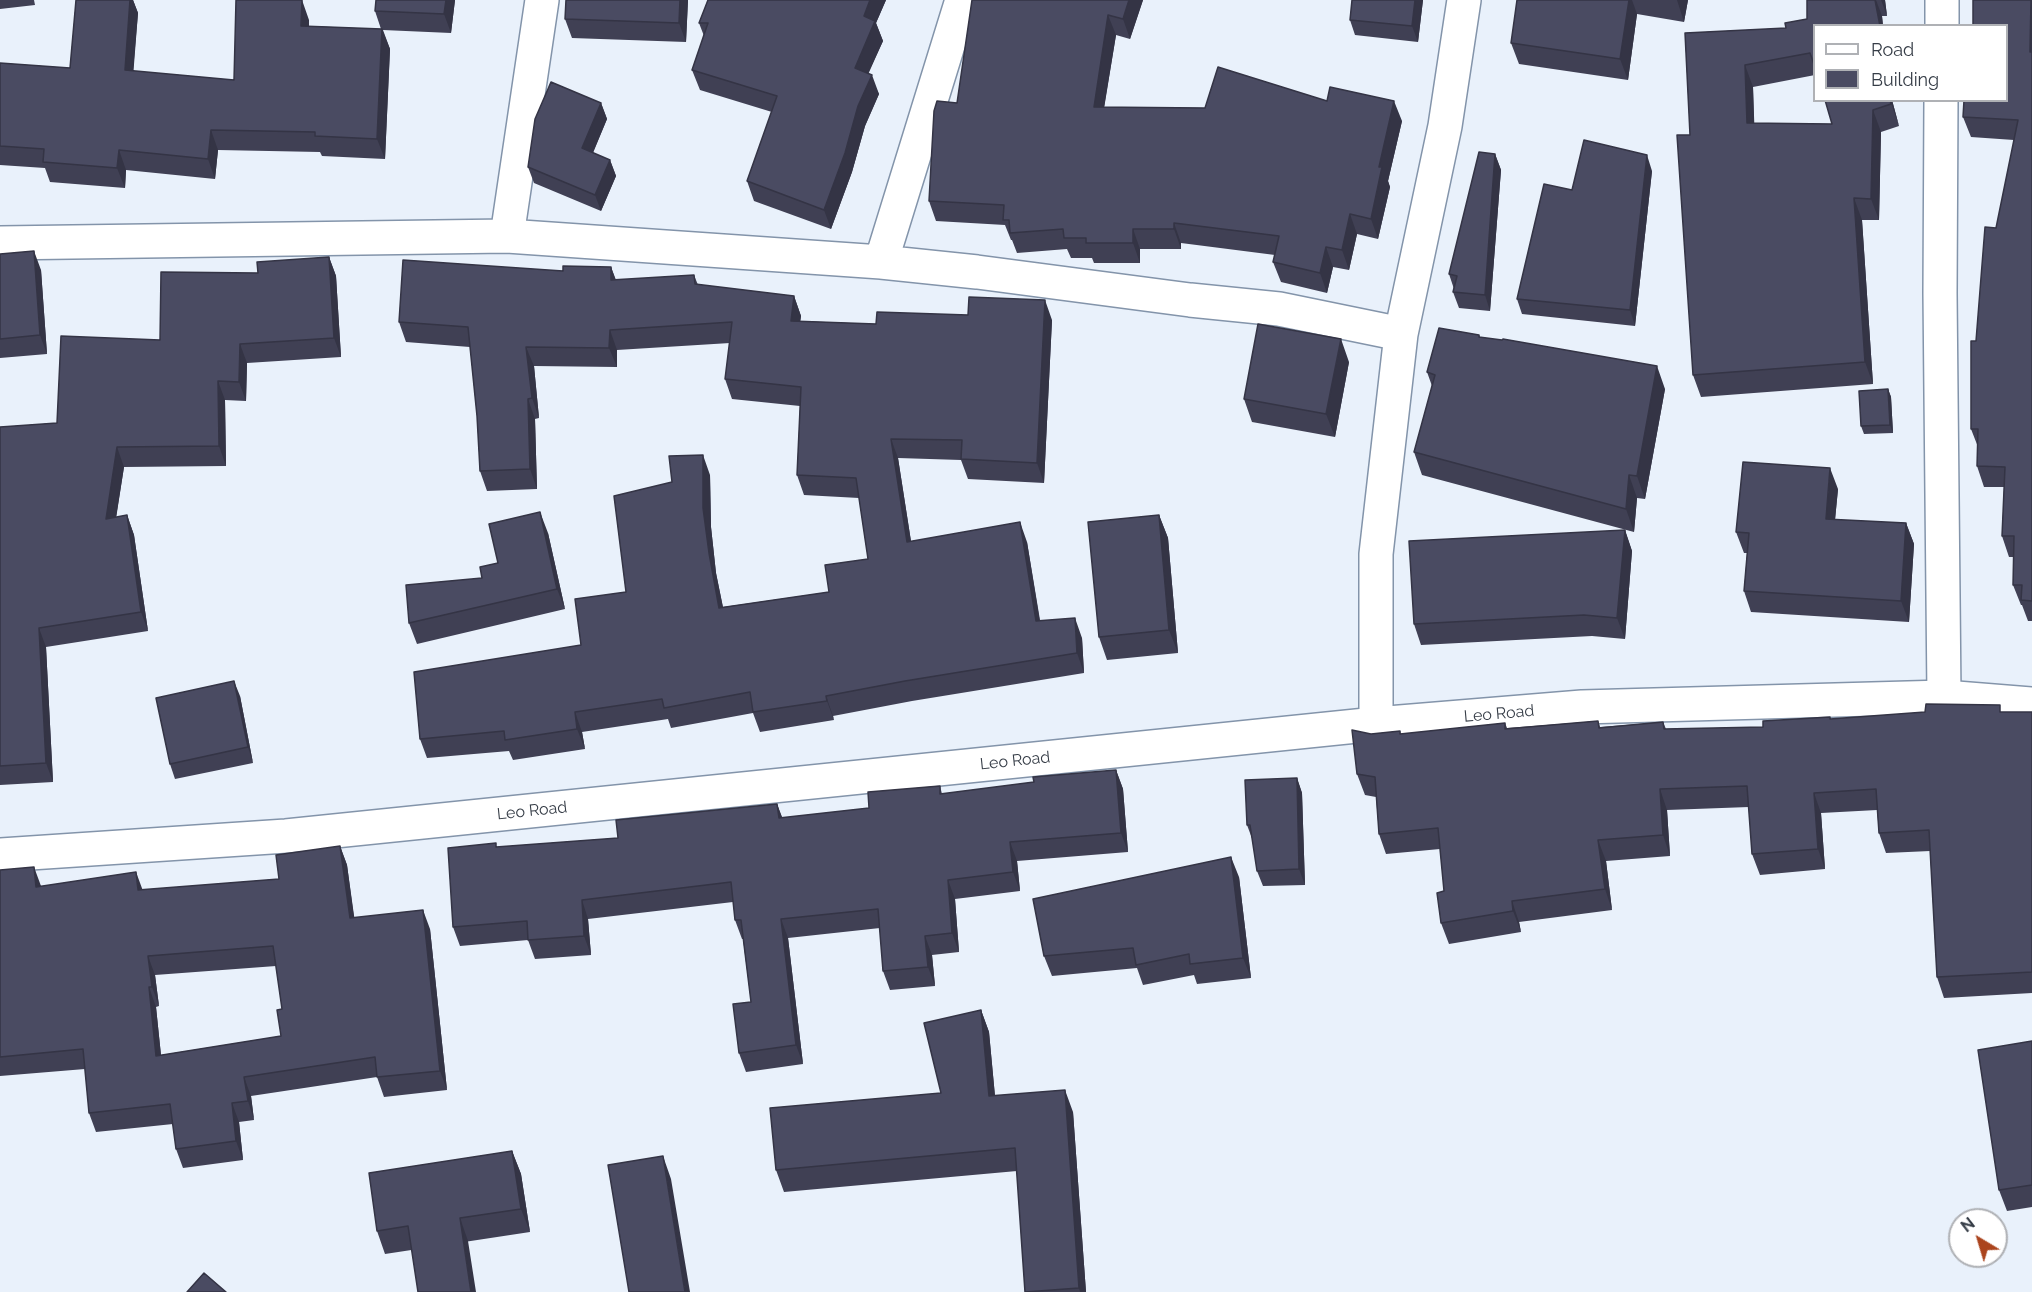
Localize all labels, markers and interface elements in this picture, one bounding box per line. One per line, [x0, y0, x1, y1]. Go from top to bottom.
legend [1813, 24, 2008, 102]
text: Road [1871, 39, 1914, 60]
text: Building [1871, 69, 1939, 90]
street label: Leo Road [1463, 701, 1535, 727]
street label: Leo Road [979, 748, 1051, 774]
street label: Leo Road [496, 798, 568, 824]
north arrow [1948, 1208, 2008, 1268]
text: N [1957, 1214, 1979, 1236]

